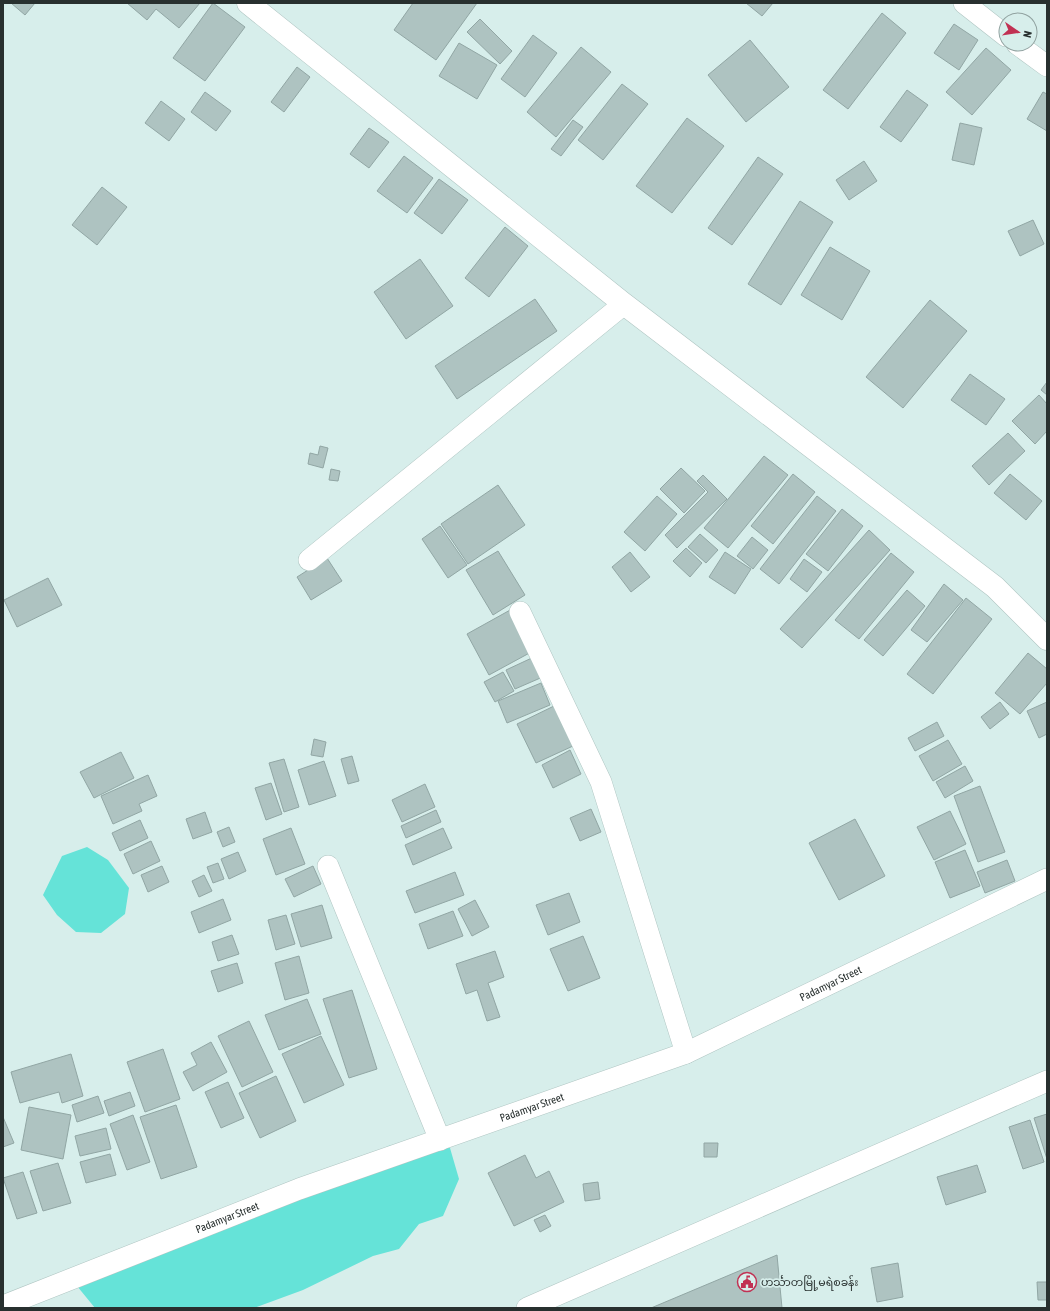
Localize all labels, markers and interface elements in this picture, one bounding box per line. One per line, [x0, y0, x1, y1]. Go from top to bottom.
north arrow [998, 12, 1038, 52]
text: N [1021, 30, 1034, 39]
street label: Padamyar Street [798, 963, 863, 1003]
street label: Padamyar Street [498, 1090, 565, 1124]
street label: Padamyar Street [194, 1200, 261, 1235]
public building icon: ဟင်္သာတမြို့မရဲစခန်း [736, 1271, 758, 1293]
place label: ဟင်္သာတမြို့မရဲစခန်း [761, 1275, 858, 1291]

